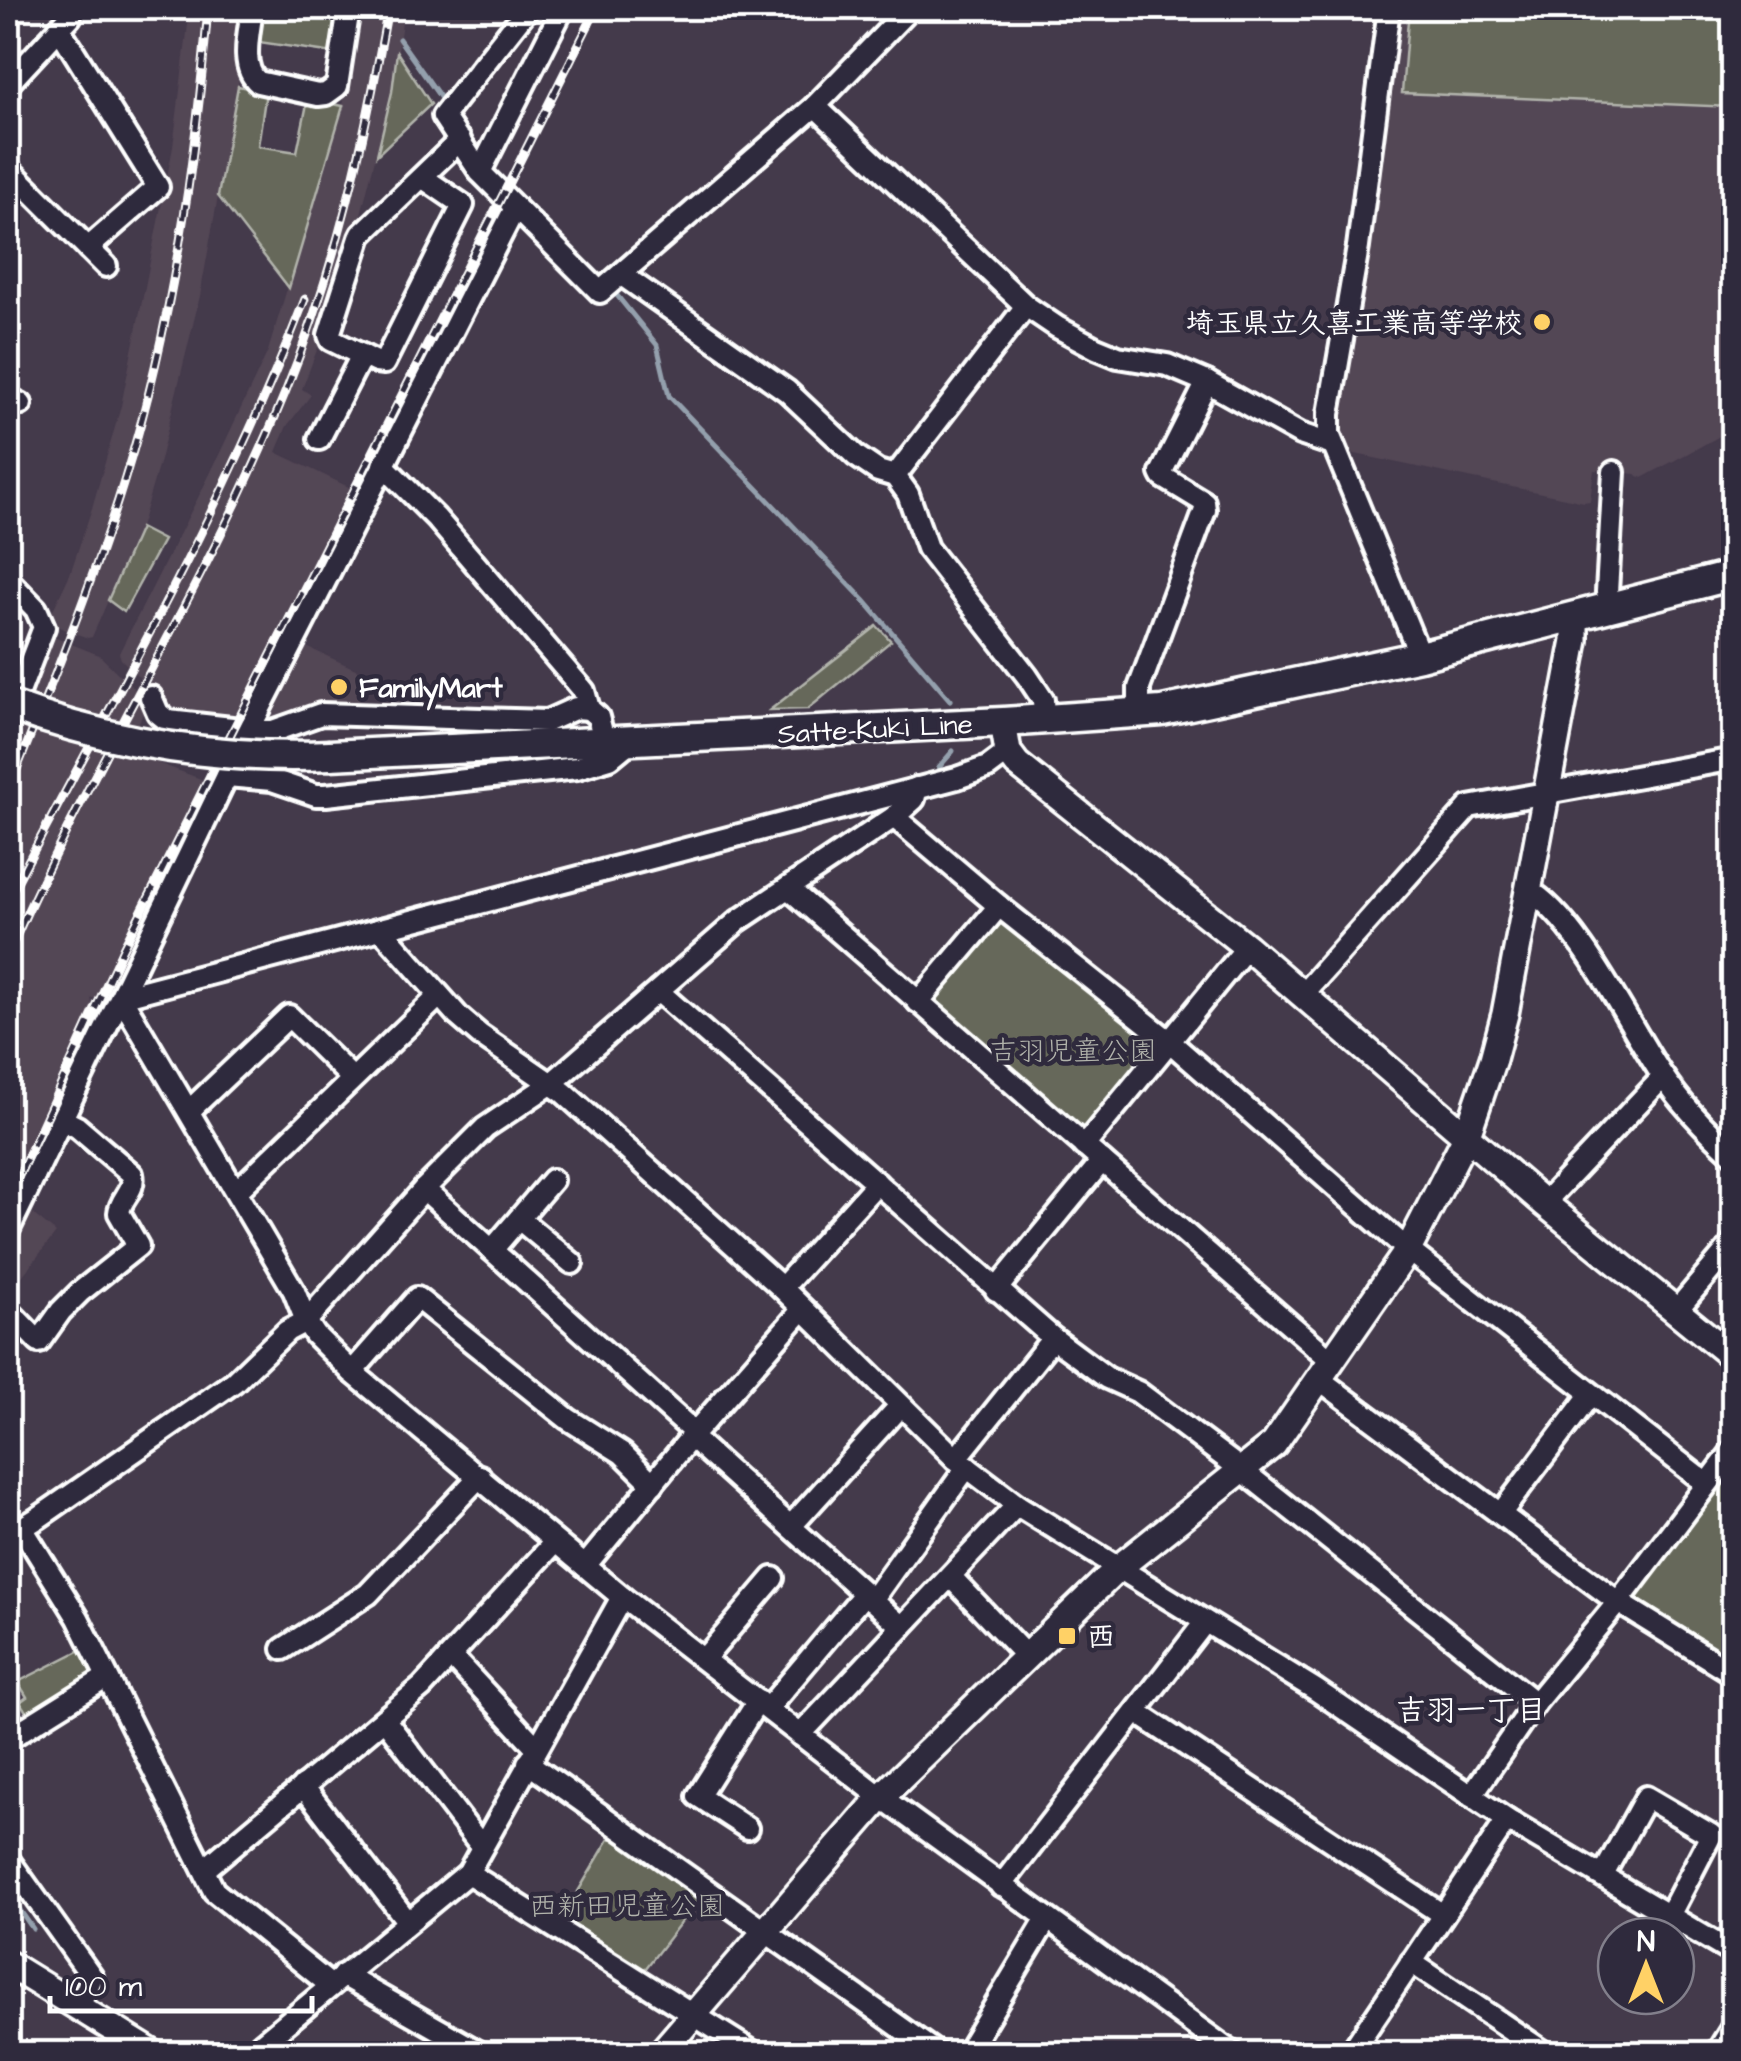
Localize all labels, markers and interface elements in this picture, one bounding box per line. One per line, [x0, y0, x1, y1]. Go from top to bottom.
place label: 埼玉県立久喜工業高等学校 [1186, 304, 1522, 343]
marker: 埼玉県立久喜工業高等学校 [1531, 311, 1553, 333]
place label: FamilyMart [359, 669, 503, 711]
marker: FamilyMart [328, 676, 350, 698]
street label: Satte-Kuki Line [777, 705, 974, 754]
park label: 吉羽児童公園 [989, 1032, 1157, 1071]
place label: 西 [1087, 1618, 1115, 1657]
marker: 西 [1056, 1625, 1078, 1647]
district label: 吉羽一丁目 [1396, 1690, 1546, 1732]
park label: 西新田児童公園 [529, 1887, 725, 1926]
north arrow [1596, 1916, 1696, 2016]
text: N [1637, 1923, 1655, 1962]
scale bar [50, 1951, 312, 2013]
text: 100 m [65, 1966, 143, 2008]

